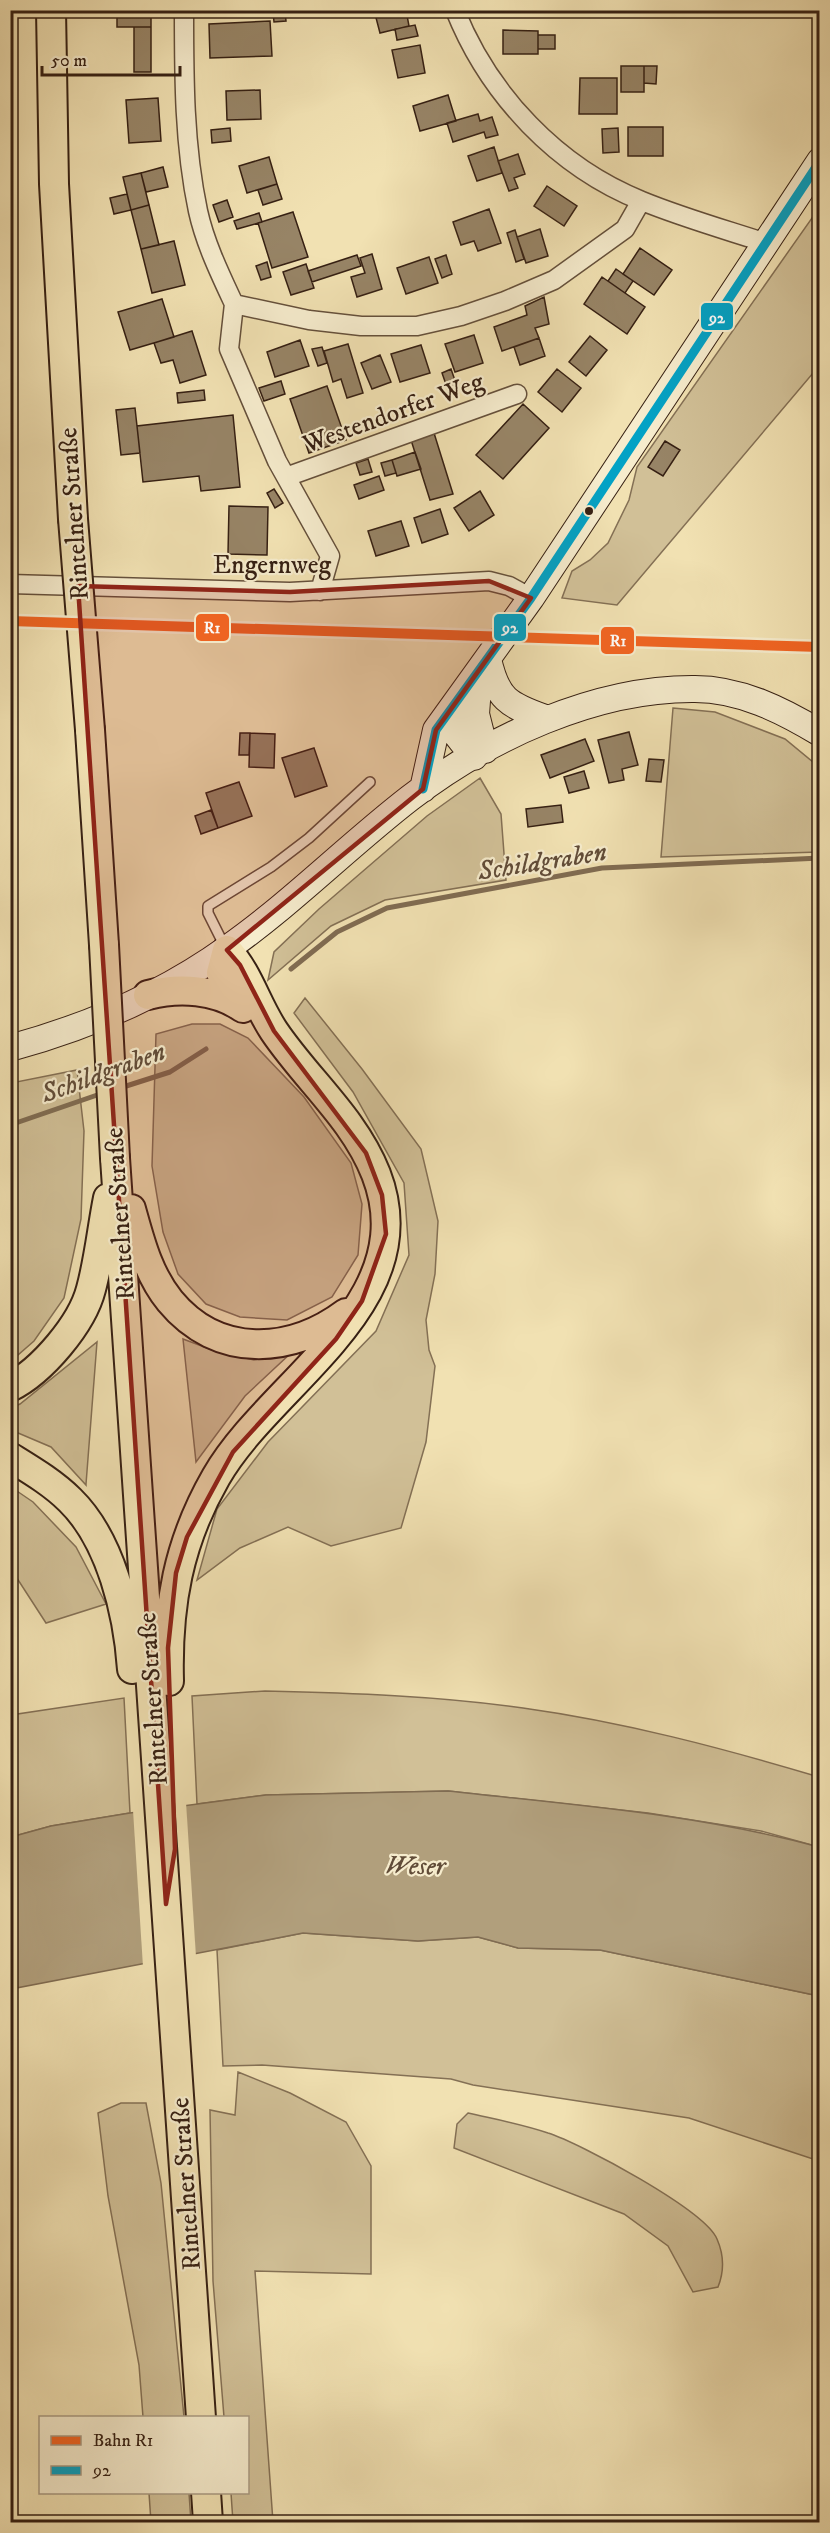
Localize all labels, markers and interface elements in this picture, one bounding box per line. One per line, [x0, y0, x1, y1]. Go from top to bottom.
scale bar [42, 39, 180, 77]
text: 50 m [51, 50, 87, 72]
line badge: 92 [700, 302, 734, 331]
text: 92 [708, 308, 726, 328]
street label: Westendorfer Weg [298, 365, 489, 462]
street label: Rintelner Straße [52, 426, 97, 601]
unlabelled marker [583, 505, 595, 517]
street label: Engernweg [213, 549, 332, 582]
line badge: R1 [195, 613, 230, 642]
line badge: 92 [493, 613, 527, 642]
text: R1 [204, 618, 220, 638]
text: 92 [501, 618, 519, 638]
line badge: R1 [600, 626, 635, 655]
text: R1 [610, 631, 626, 651]
water label: Schildgraben [474, 835, 609, 889]
water label: Schildgraben [35, 1035, 171, 1112]
street label: Rintelner Straße [98, 1126, 143, 1301]
street label: Rintelner Straße [131, 1611, 176, 1786]
water label: Weser [385, 1848, 448, 1884]
street label: Rintelner Straße [164, 2096, 209, 2271]
legend [39, 2416, 249, 2494]
text: Bahn R1 [93, 2430, 153, 2452]
text: 92 [92, 2460, 111, 2482]

